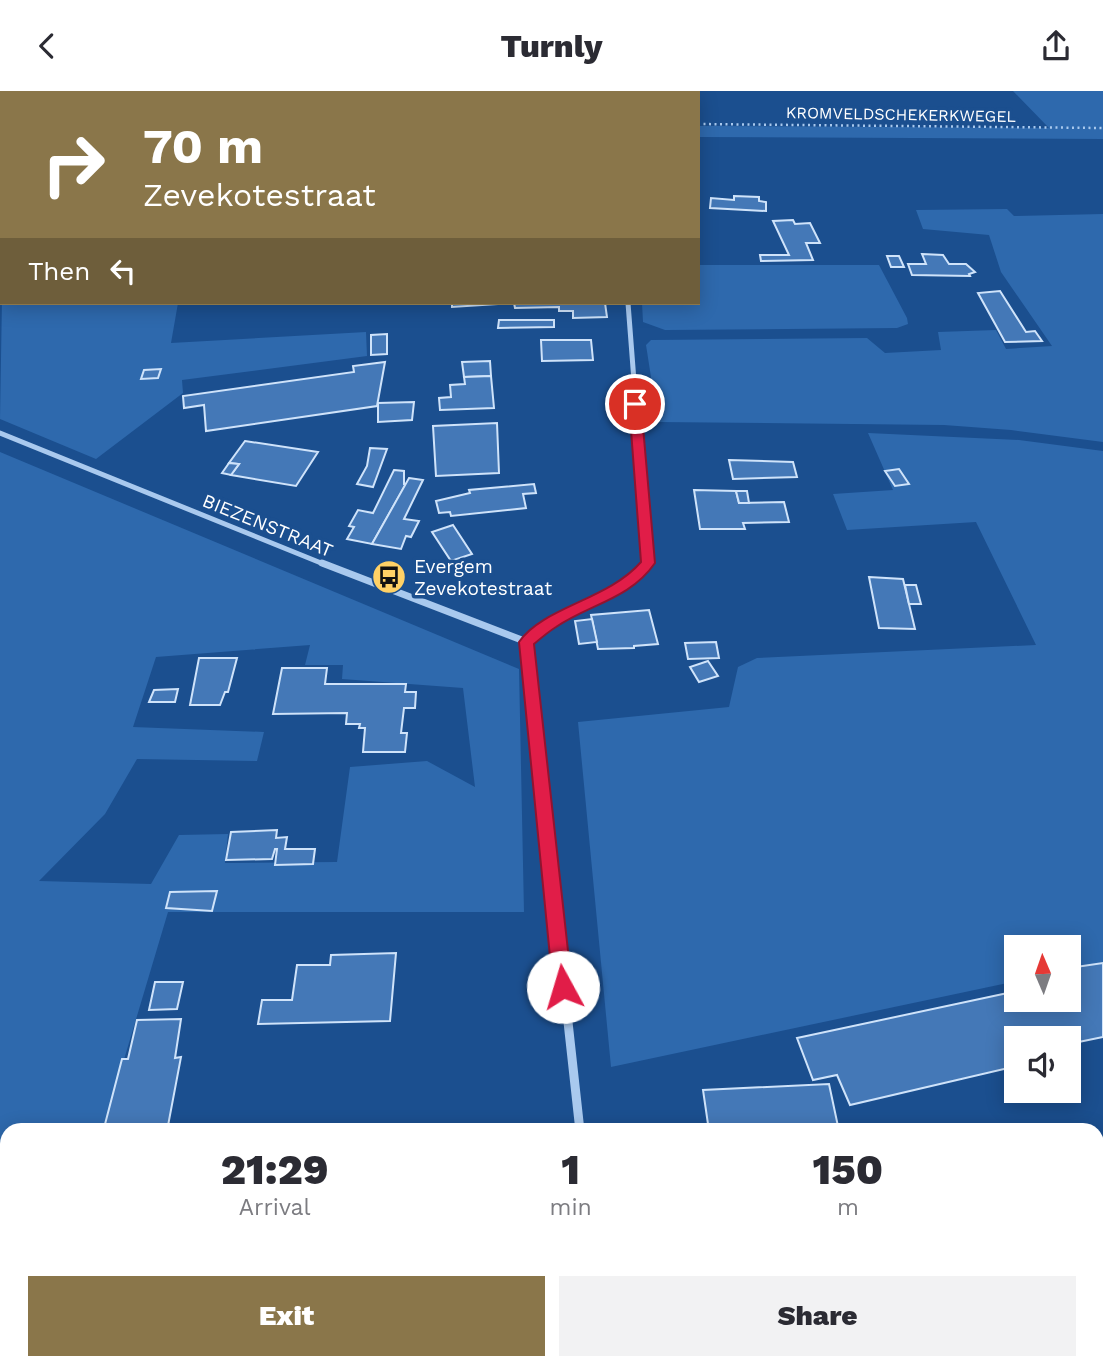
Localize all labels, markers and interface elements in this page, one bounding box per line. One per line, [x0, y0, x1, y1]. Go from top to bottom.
icon: back [28, 27, 66, 65]
text: Turnly [501, 27, 602, 65]
icon: share [1037, 27, 1075, 65]
street label: KROMVELDSCHEKERKWEGEL [786, 103, 1017, 126]
text: 70 m [143, 117, 263, 175]
icon: right [28, 119, 119, 210]
text: Zevekotestraat [143, 176, 376, 214]
icon: left [104, 252, 142, 290]
text: Then [28, 256, 90, 286]
pin [605, 374, 665, 434]
icon: arrive [616, 385, 654, 423]
street label: BIEZENSTRAAT [199, 489, 336, 562]
place label: Evergem Zevekotestraat [414, 555, 552, 600]
bus stop icon: Evergem Zevekotestraat [370, 558, 408, 596]
north arrow [1004, 935, 1082, 1011]
map controls [1004, 935, 1081, 1103]
position arrow [526, 950, 600, 1024]
button: sound [1004, 1026, 1081, 1103]
text: 21:29 [221, 1145, 329, 1194]
text: 1 [561, 1145, 580, 1194]
text: 150 [813, 1145, 883, 1194]
text: Arrival [239, 1194, 311, 1221]
text: min [549, 1194, 592, 1221]
text: m [837, 1194, 859, 1221]
button: Exit [28, 1276, 545, 1356]
button: Share [559, 1276, 1076, 1356]

